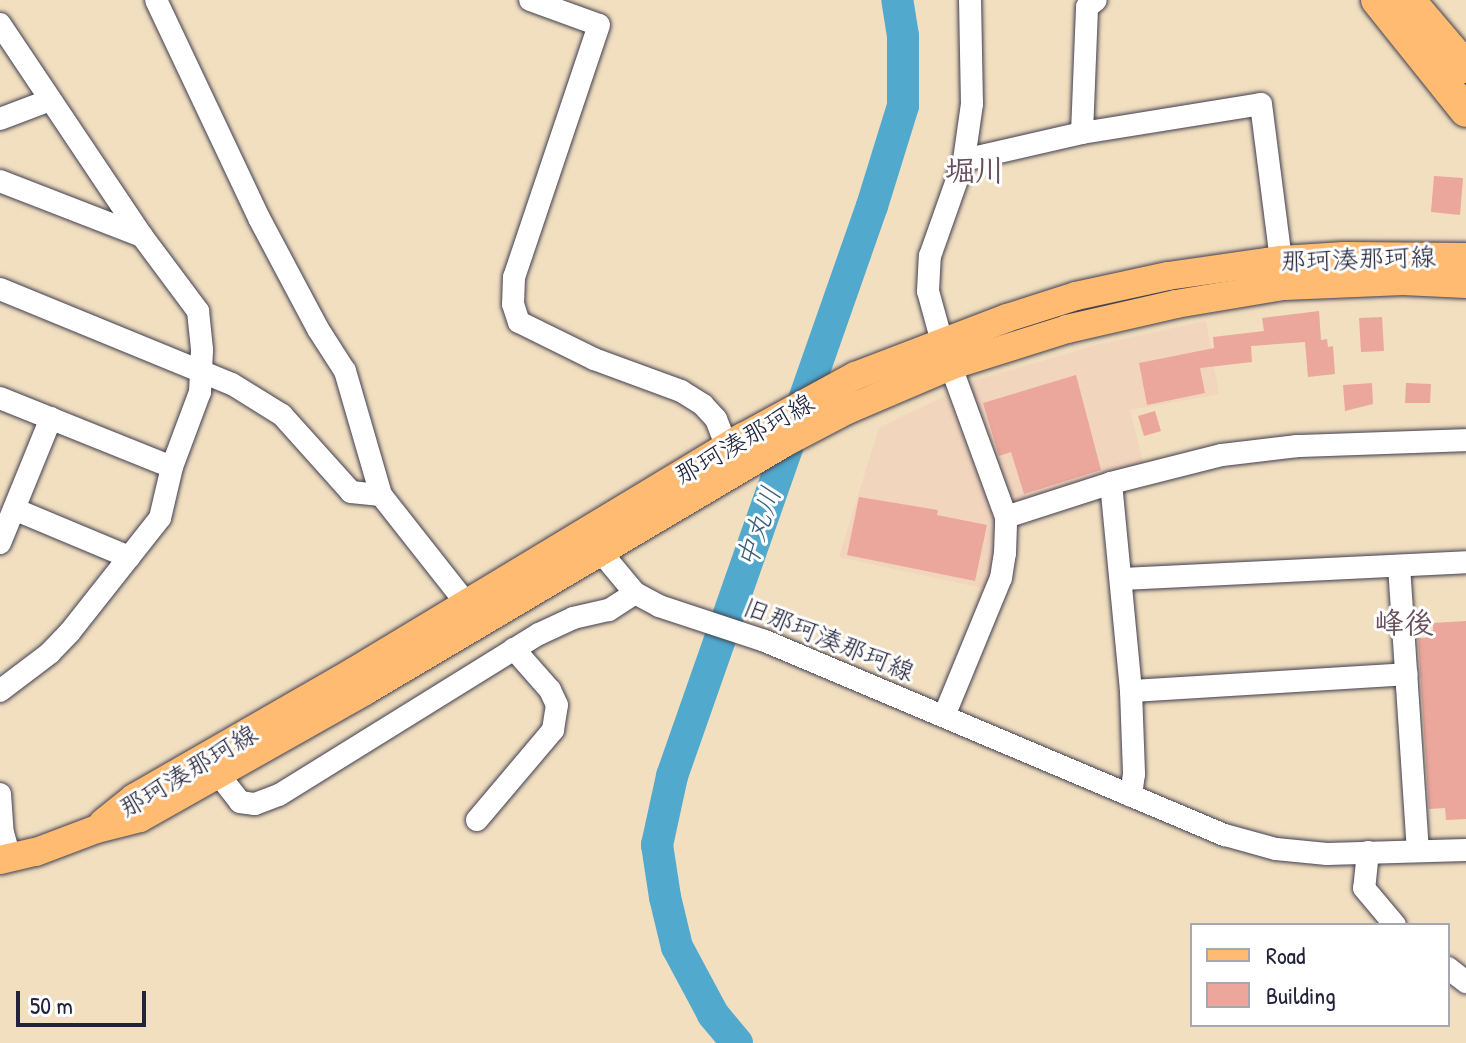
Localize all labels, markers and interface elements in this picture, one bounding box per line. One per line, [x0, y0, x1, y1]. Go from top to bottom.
district label: 堀川 [945, 152, 1005, 188]
street label: 那珂湊那珂線 [1280, 241, 1436, 277]
street label: 那珂湊那珂線 [669, 386, 819, 492]
water label: 中丸川 [728, 482, 788, 572]
street label: 旧那珂湊那珂線 [739, 590, 919, 688]
district label: 峰後 [1374, 604, 1434, 640]
street label: 那珂湊那珂線 [113, 717, 263, 825]
legend [1190, 923, 1450, 1027]
text: Road [1266, 939, 1305, 971]
scale bar [20, 975, 150, 1025]
text: Building [1266, 979, 1336, 1011]
text: 50 m [30, 989, 73, 1021]

